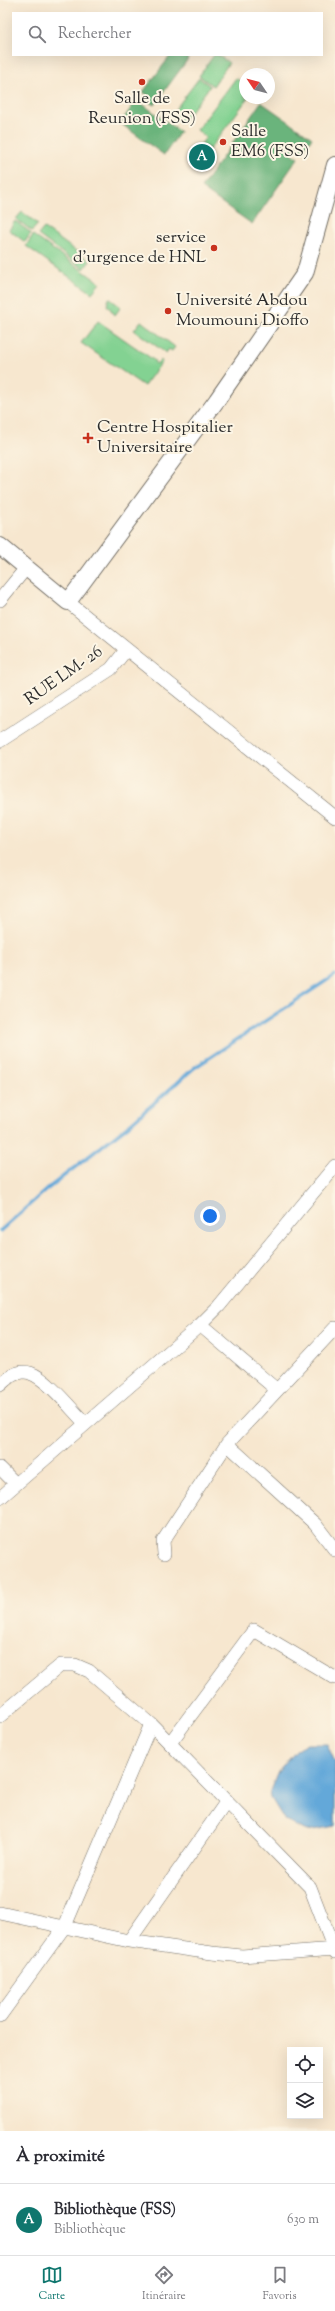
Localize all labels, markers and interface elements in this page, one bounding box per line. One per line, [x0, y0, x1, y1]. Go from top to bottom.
search box [12, 12, 323, 56]
icon: search [26, 23, 48, 45]
text: Rechercher [58, 24, 131, 45]
north arrow [239, 68, 275, 104]
marker: Salle de Reunion (FSS) [137, 77, 147, 87]
place label: Salle de Reunion (FSS) [88, 87, 196, 131]
place label: Salle EM6 (FSS) [231, 120, 309, 164]
marker: Salle EM6 (FSS) [218, 137, 228, 147]
pin: A [189, 142, 215, 172]
place label: service d'urgence de HNL [73, 226, 206, 270]
marker: service d'urgence de HNL [209, 243, 219, 253]
place label: Université Abdou Moumouni Dioffo [176, 289, 309, 333]
marker: Université Abdou Moumouni Dioffo [163, 306, 173, 316]
place label: Centre Hospitalier Universitaire [97, 416, 233, 460]
marker: Centre Hospitalier Universitaire [82, 432, 94, 444]
street label: RUE LM- 26 [20, 640, 108, 712]
your location [200, 1206, 220, 1226]
map controls [287, 2047, 323, 2119]
button: locate [287, 2047, 323, 2083]
button: layers [287, 2083, 323, 2119]
text: À proximité [16, 2145, 105, 2169]
text: Bibliothèque (FSS) [54, 2200, 176, 2221]
text: A [24, 2211, 34, 2229]
text: 630 m [287, 2211, 319, 2229]
text: Bibliothèque [54, 2221, 126, 2239]
tab: Carte [38, 2264, 65, 2304]
tab: Itinéraire [142, 2264, 186, 2304]
tab: Favoris [263, 2264, 296, 2304]

